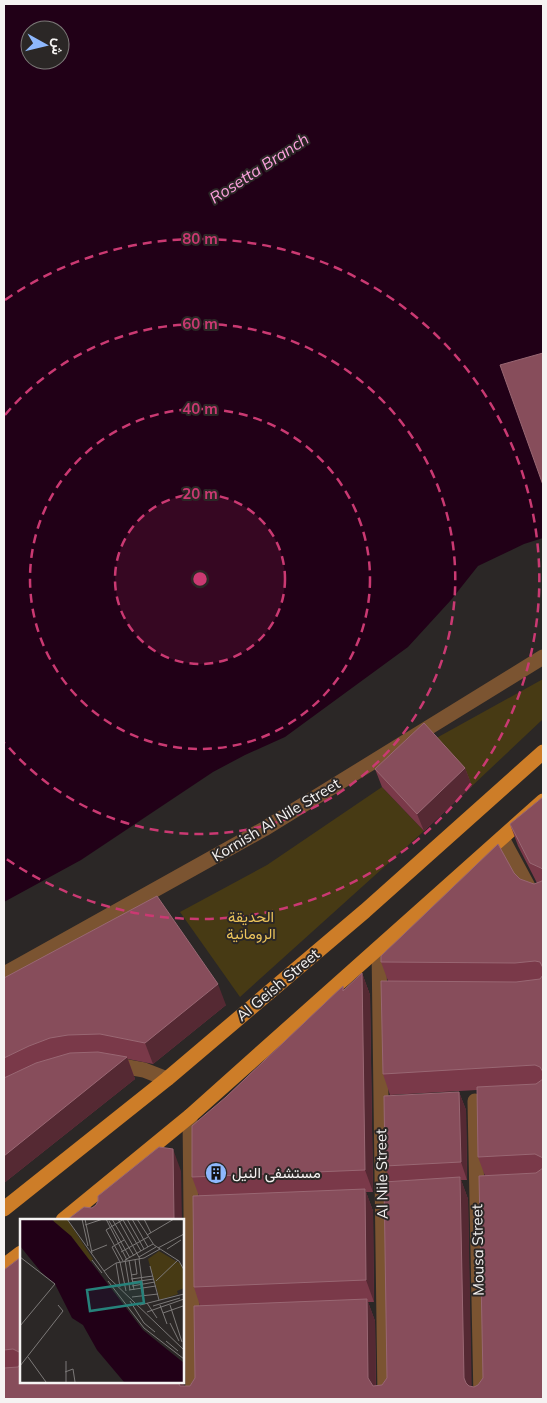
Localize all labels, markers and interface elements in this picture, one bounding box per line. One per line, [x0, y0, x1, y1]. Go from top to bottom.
north arrow [20, 20, 70, 70]
text: ش [48, 37, 68, 57]
water label: Rosetta Branch [206, 128, 312, 208]
text: 80 m [182, 229, 218, 248]
text: 60 m [182, 314, 218, 333]
text: 40 m [182, 399, 218, 418]
text: 20 m [182, 484, 218, 503]
centre of rings [191, 570, 209, 588]
street label: Kornish Al Nile Street [208, 774, 343, 865]
park label: الحديقة الرومانية [226, 907, 276, 943]
street label: Al Geish Street [232, 944, 323, 1025]
street label: Al Nile Street [371, 1129, 392, 1219]
building icon: مستشفى النيل [204, 1161, 228, 1185]
place label: مستشفى النيل [232, 1163, 321, 1183]
street label: Mousa Street [467, 1204, 488, 1296]
inset map [20, 1219, 184, 1383]

